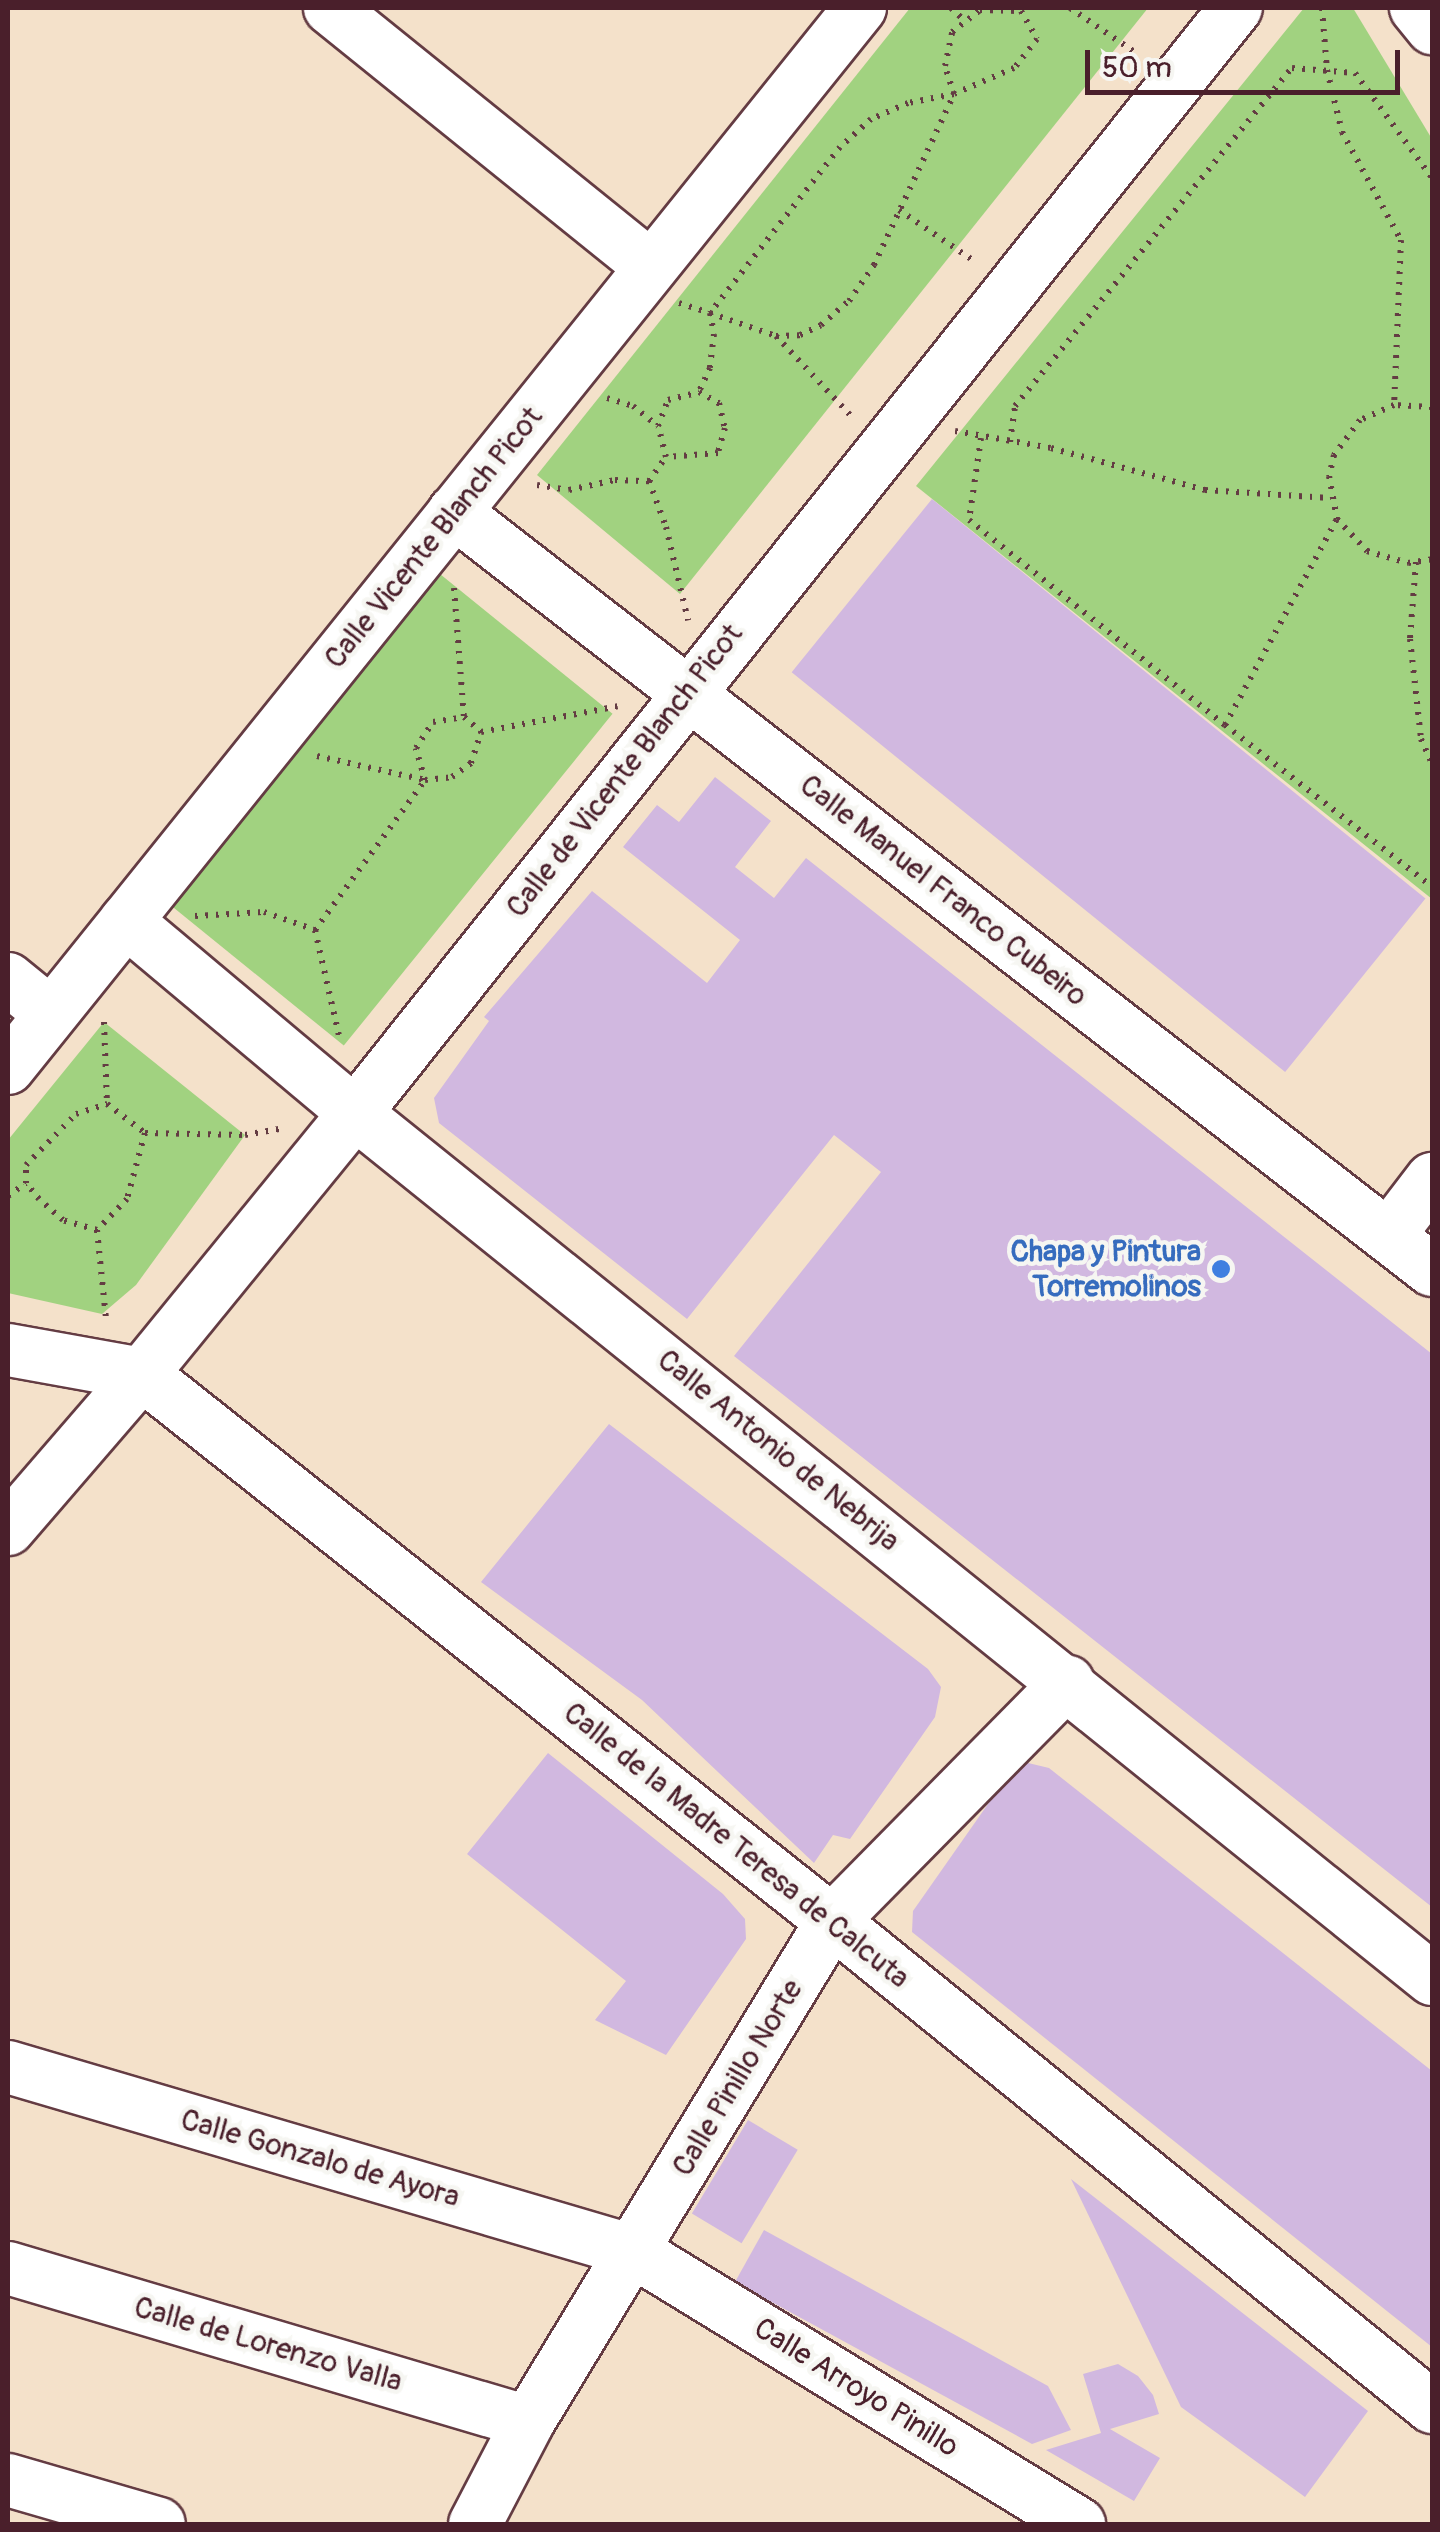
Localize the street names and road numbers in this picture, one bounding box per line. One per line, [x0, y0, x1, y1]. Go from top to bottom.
street label: Calle Vicente Blanch Picot [317, 400, 551, 676]
street label: Calle de Vicente Blanch Picot [499, 617, 751, 925]
street label: Calle Manuel Franco Cubeiro [792, 768, 1094, 1014]
street label: Calle Antonio de Nebrija [650, 1342, 906, 1560]
street label: Calle de la Madre Teresa de Calcuta [556, 1695, 916, 1997]
street label: Calle Pinillo Norte [665, 1973, 811, 2183]
street label: Calle Gonzalo de Ayora [177, 2102, 463, 2216]
street label: Calle de Lorenzo Valla [130, 2290, 406, 2400]
street label: Calle Arroyo Pinillo [747, 2311, 965, 2465]

